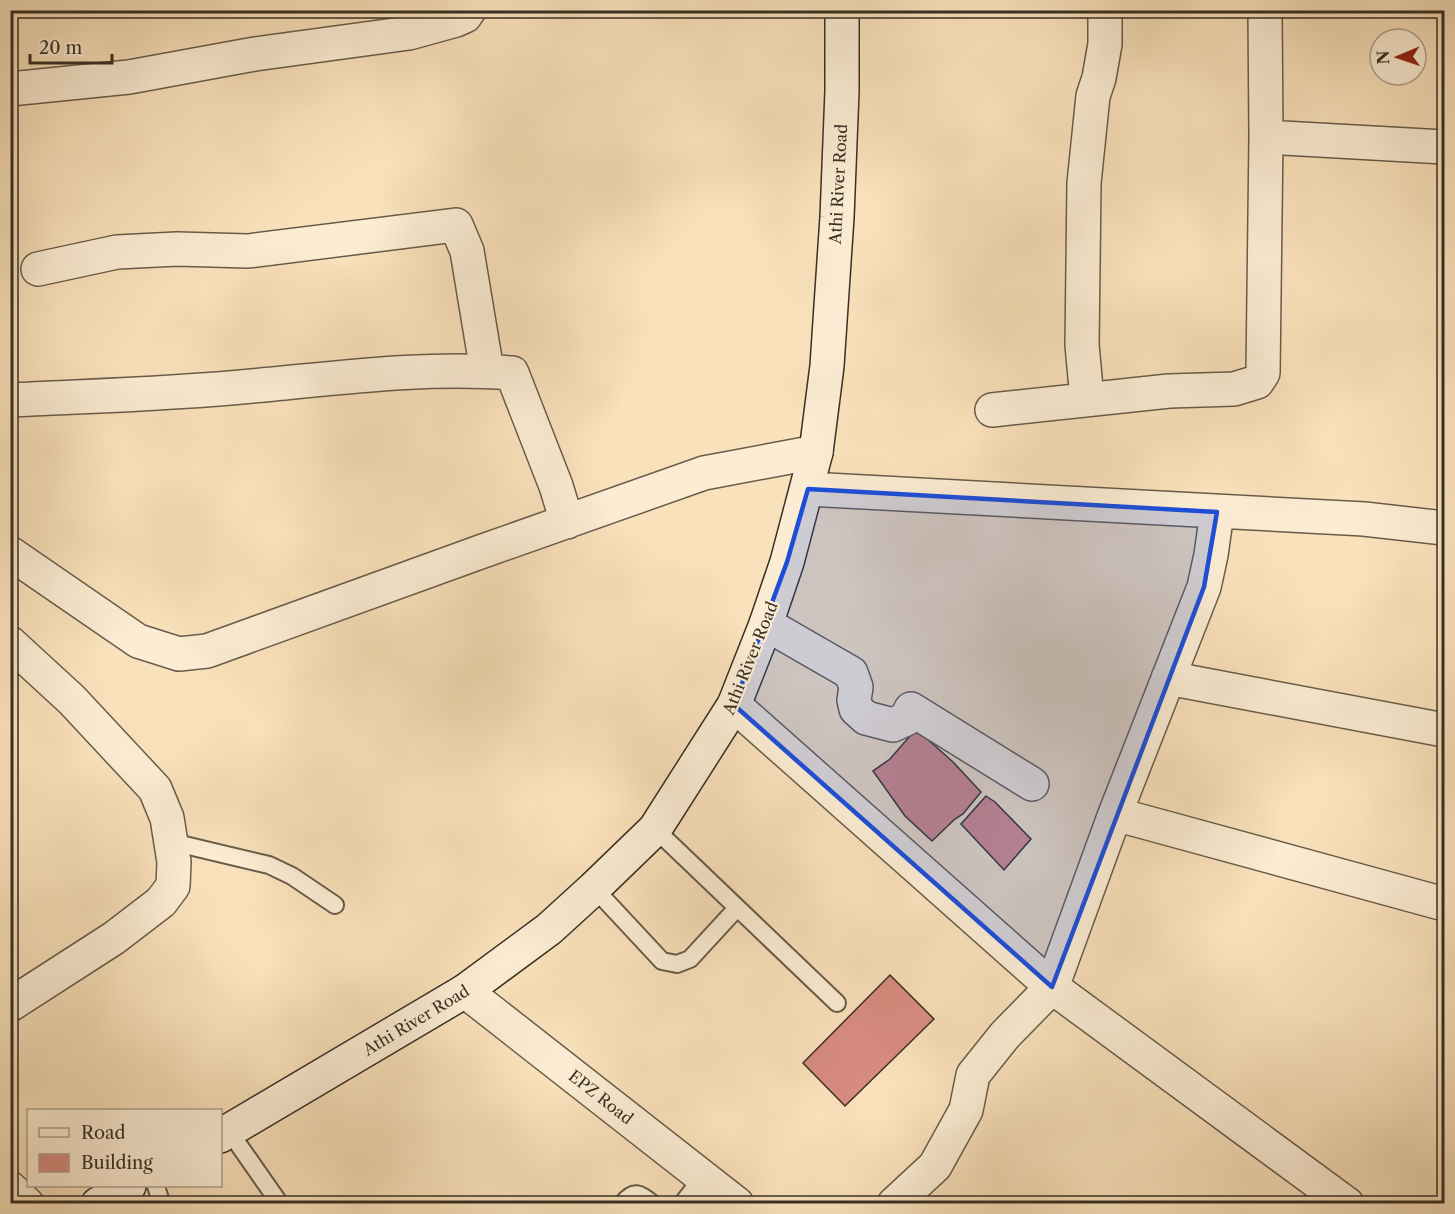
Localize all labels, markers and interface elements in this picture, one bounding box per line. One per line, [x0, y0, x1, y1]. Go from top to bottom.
scale bar [30, 27, 112, 65]
north arrow [1368, 27, 1428, 87]
text: 20 m [39, 37, 83, 59]
text: N [1373, 50, 1393, 65]
street label: Athi River Road [825, 123, 851, 246]
street label: Athi River Road [718, 598, 782, 718]
street label: Athi River Road [358, 980, 473, 1060]
street label: EPZ Road [565, 1066, 637, 1129]
legend [27, 1109, 222, 1187]
text: Road [81, 1122, 126, 1144]
text: Building [81, 1152, 153, 1174]

